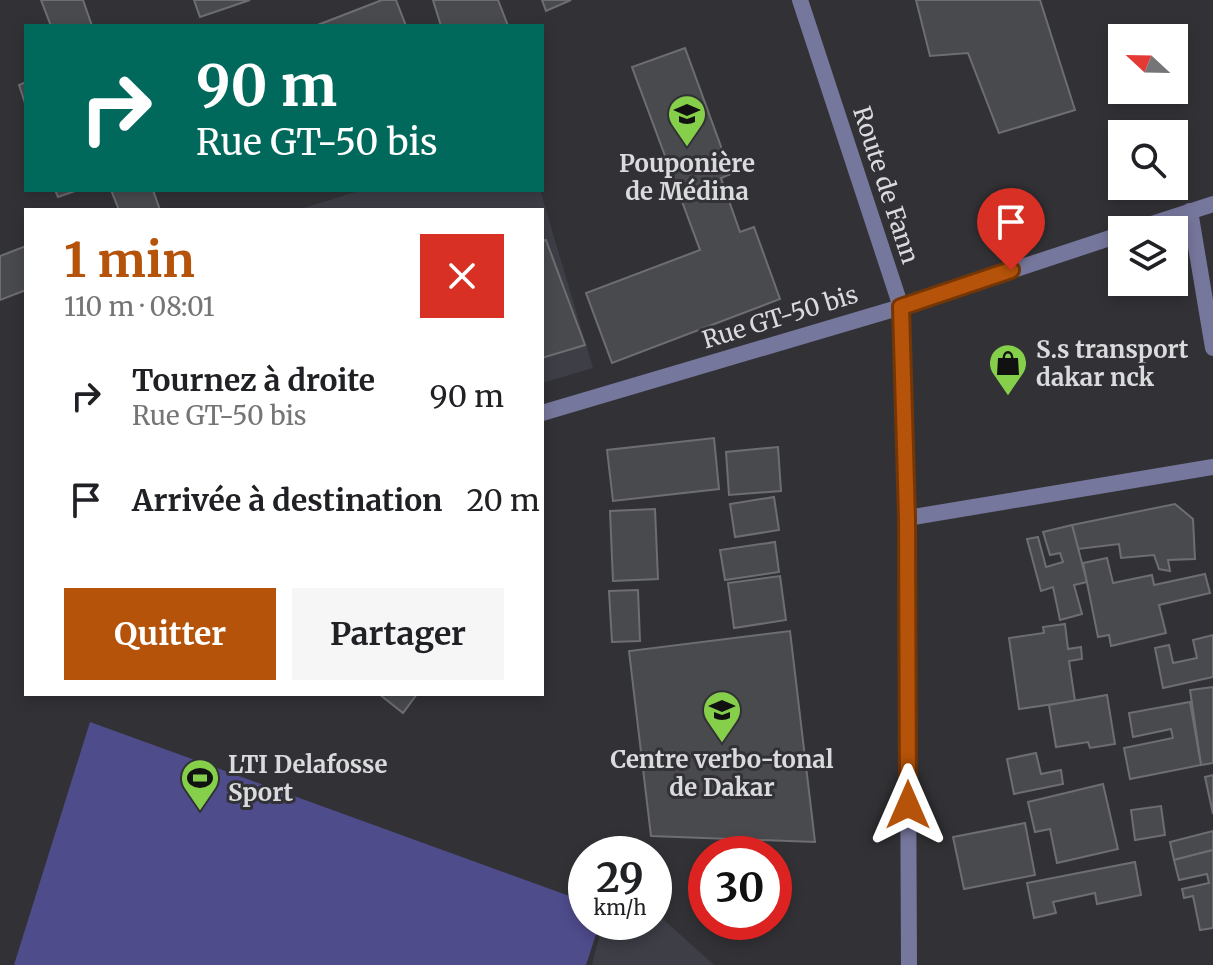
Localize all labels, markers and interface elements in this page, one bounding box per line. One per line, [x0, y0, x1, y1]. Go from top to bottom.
north arrow [1108, 24, 1188, 104]
map controls [1108, 24, 1188, 296]
text: 90 m [196, 51, 337, 121]
icon: right [64, 56, 168, 160]
school or university icon: Pouponière de Médina [666, 93, 708, 148]
street label: Route de Fann [846, 102, 926, 268]
text: Rue GT-50 bis [196, 120, 438, 165]
button: search [1108, 120, 1188, 200]
place label: Pouponière de Médina [619, 148, 755, 207]
pin [977, 188, 1045, 270]
icon: arrive [989, 200, 1033, 244]
button: layers [1108, 216, 1188, 296]
text: 1 min [64, 230, 195, 290]
button: close [420, 234, 504, 318]
street label: Rue GT-50 bis [698, 279, 862, 355]
text: 110 m · 08:01 [64, 290, 214, 323]
place label: S.s transport dakar nck [1036, 334, 1189, 393]
shop icon: S.s transport dakar nck [987, 342, 1029, 397]
text: Tournez à droite [132, 361, 375, 399]
icon: right [64, 374, 108, 418]
text: 90 m [430, 377, 504, 415]
text: Rue GT-50 bis [132, 399, 307, 432]
icon: arrive [64, 478, 108, 522]
text: Arrivée à destination [132, 481, 442, 519]
text: 20 m [466, 481, 540, 519]
button: Quitter [64, 588, 276, 680]
button: Partager [292, 588, 504, 680]
school or university icon: Centre verbo-tonal de Dakar [701, 689, 743, 744]
place label: Centre verbo-tonal de Dakar [610, 744, 834, 803]
place label: LTI Delafosse Sport [228, 749, 388, 808]
sports icon: LTI Delafosse Sport [179, 757, 221, 812]
position arrow [866, 763, 950, 847]
speed limit sign: 30 [688, 836, 792, 940]
text: 29 [596, 853, 644, 903]
text: km/h [594, 895, 646, 920]

